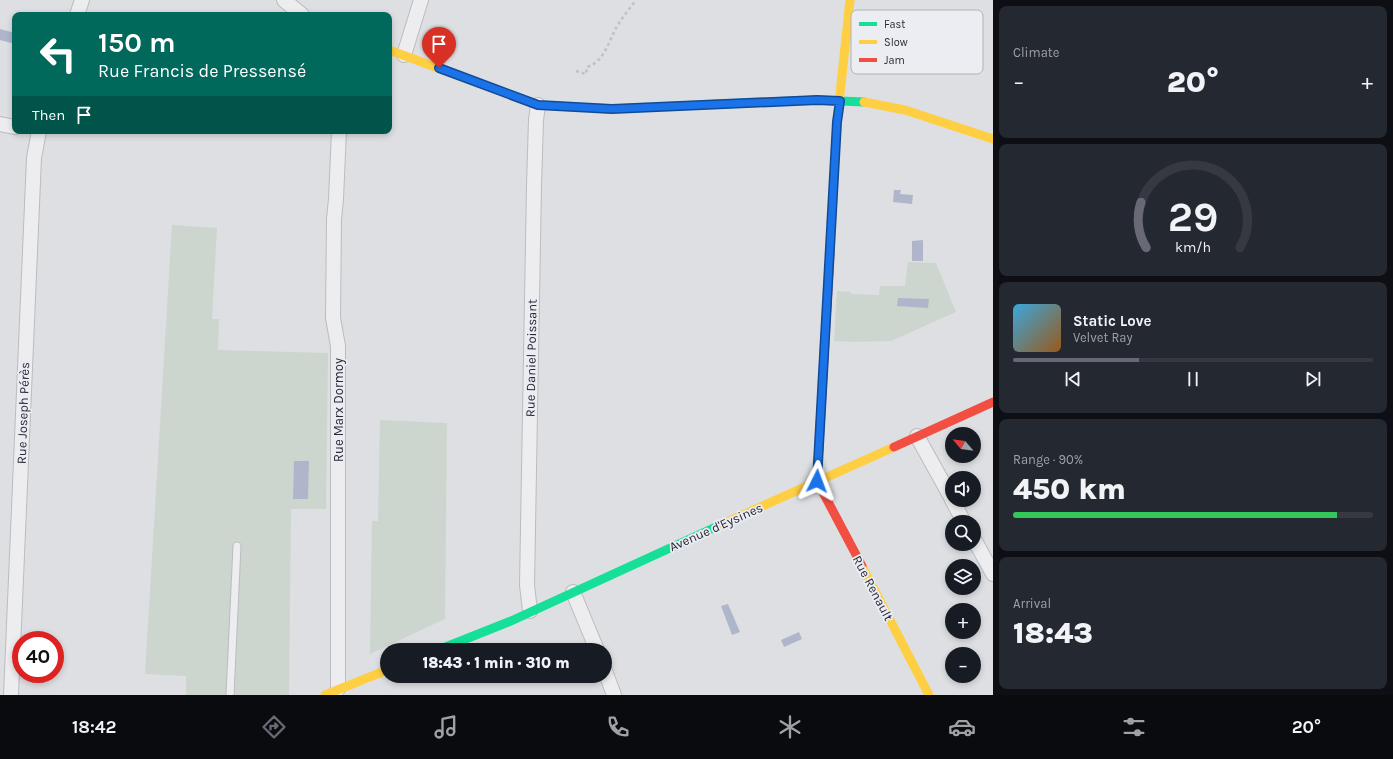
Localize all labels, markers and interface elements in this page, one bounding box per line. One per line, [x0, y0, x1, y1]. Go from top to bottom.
legend [851, 10, 983, 74]
text: Fast [884, 18, 905, 31]
text: 150 m [98, 26, 176, 59]
pin [422, 27, 456, 68]
icon: left [32, 28, 84, 80]
icon: arrive [428, 33, 450, 55]
text: Slow [884, 36, 908, 49]
text: Climate [1013, 45, 1059, 60]
text: Jam [884, 54, 905, 67]
text: Rue Francis de Pressensé [98, 60, 306, 82]
text: 20° [1167, 64, 1219, 100]
text: − [1013, 69, 1025, 95]
text: + [1361, 69, 1373, 95]
icon: arrive [73, 104, 95, 126]
text: Then [32, 106, 65, 124]
text: 29 [1168, 192, 1218, 240]
text: km/h [1175, 238, 1211, 255]
street label: Rue Daniel Poissant [522, 299, 540, 417]
text: Static Love [1073, 312, 1151, 330]
text: Velvet Ray [1073, 330, 1133, 345]
street label: Rue Marx Dormoy [331, 358, 346, 462]
street label: Rue Joseph Pérès [14, 362, 32, 464]
icon: previous [1062, 368, 1084, 390]
icon: pause [1182, 368, 1204, 390]
icon: next [1302, 368, 1324, 390]
north arrow [945, 427, 981, 463]
map controls [945, 427, 981, 683]
text: Range · 90% [1013, 452, 1083, 467]
position arrow [796, 460, 838, 502]
button: sound [945, 471, 981, 507]
text: 450 km [1013, 471, 1126, 507]
street label: Avenue d'Eysines [667, 500, 765, 554]
button: search [945, 515, 981, 551]
street label: Rue Renault [850, 553, 896, 623]
button: layers [945, 559, 981, 595]
text: Arrival [1013, 596, 1051, 611]
button: + [945, 603, 981, 639]
text: 18:43 [1013, 615, 1093, 651]
speed limit sign: 40 [12, 631, 64, 683]
button: − [945, 647, 981, 683]
text: 18:43 · 1 min · 310 m [422, 654, 570, 672]
icon: directions [260, 713, 288, 741]
icon: music [432, 713, 460, 741]
icon: phone [604, 713, 632, 741]
icon: climate [776, 713, 804, 741]
icon: car [948, 713, 976, 741]
icon: filters [1120, 713, 1148, 741]
text: 18:42 [72, 716, 116, 738]
text: 20° [1292, 716, 1321, 738]

